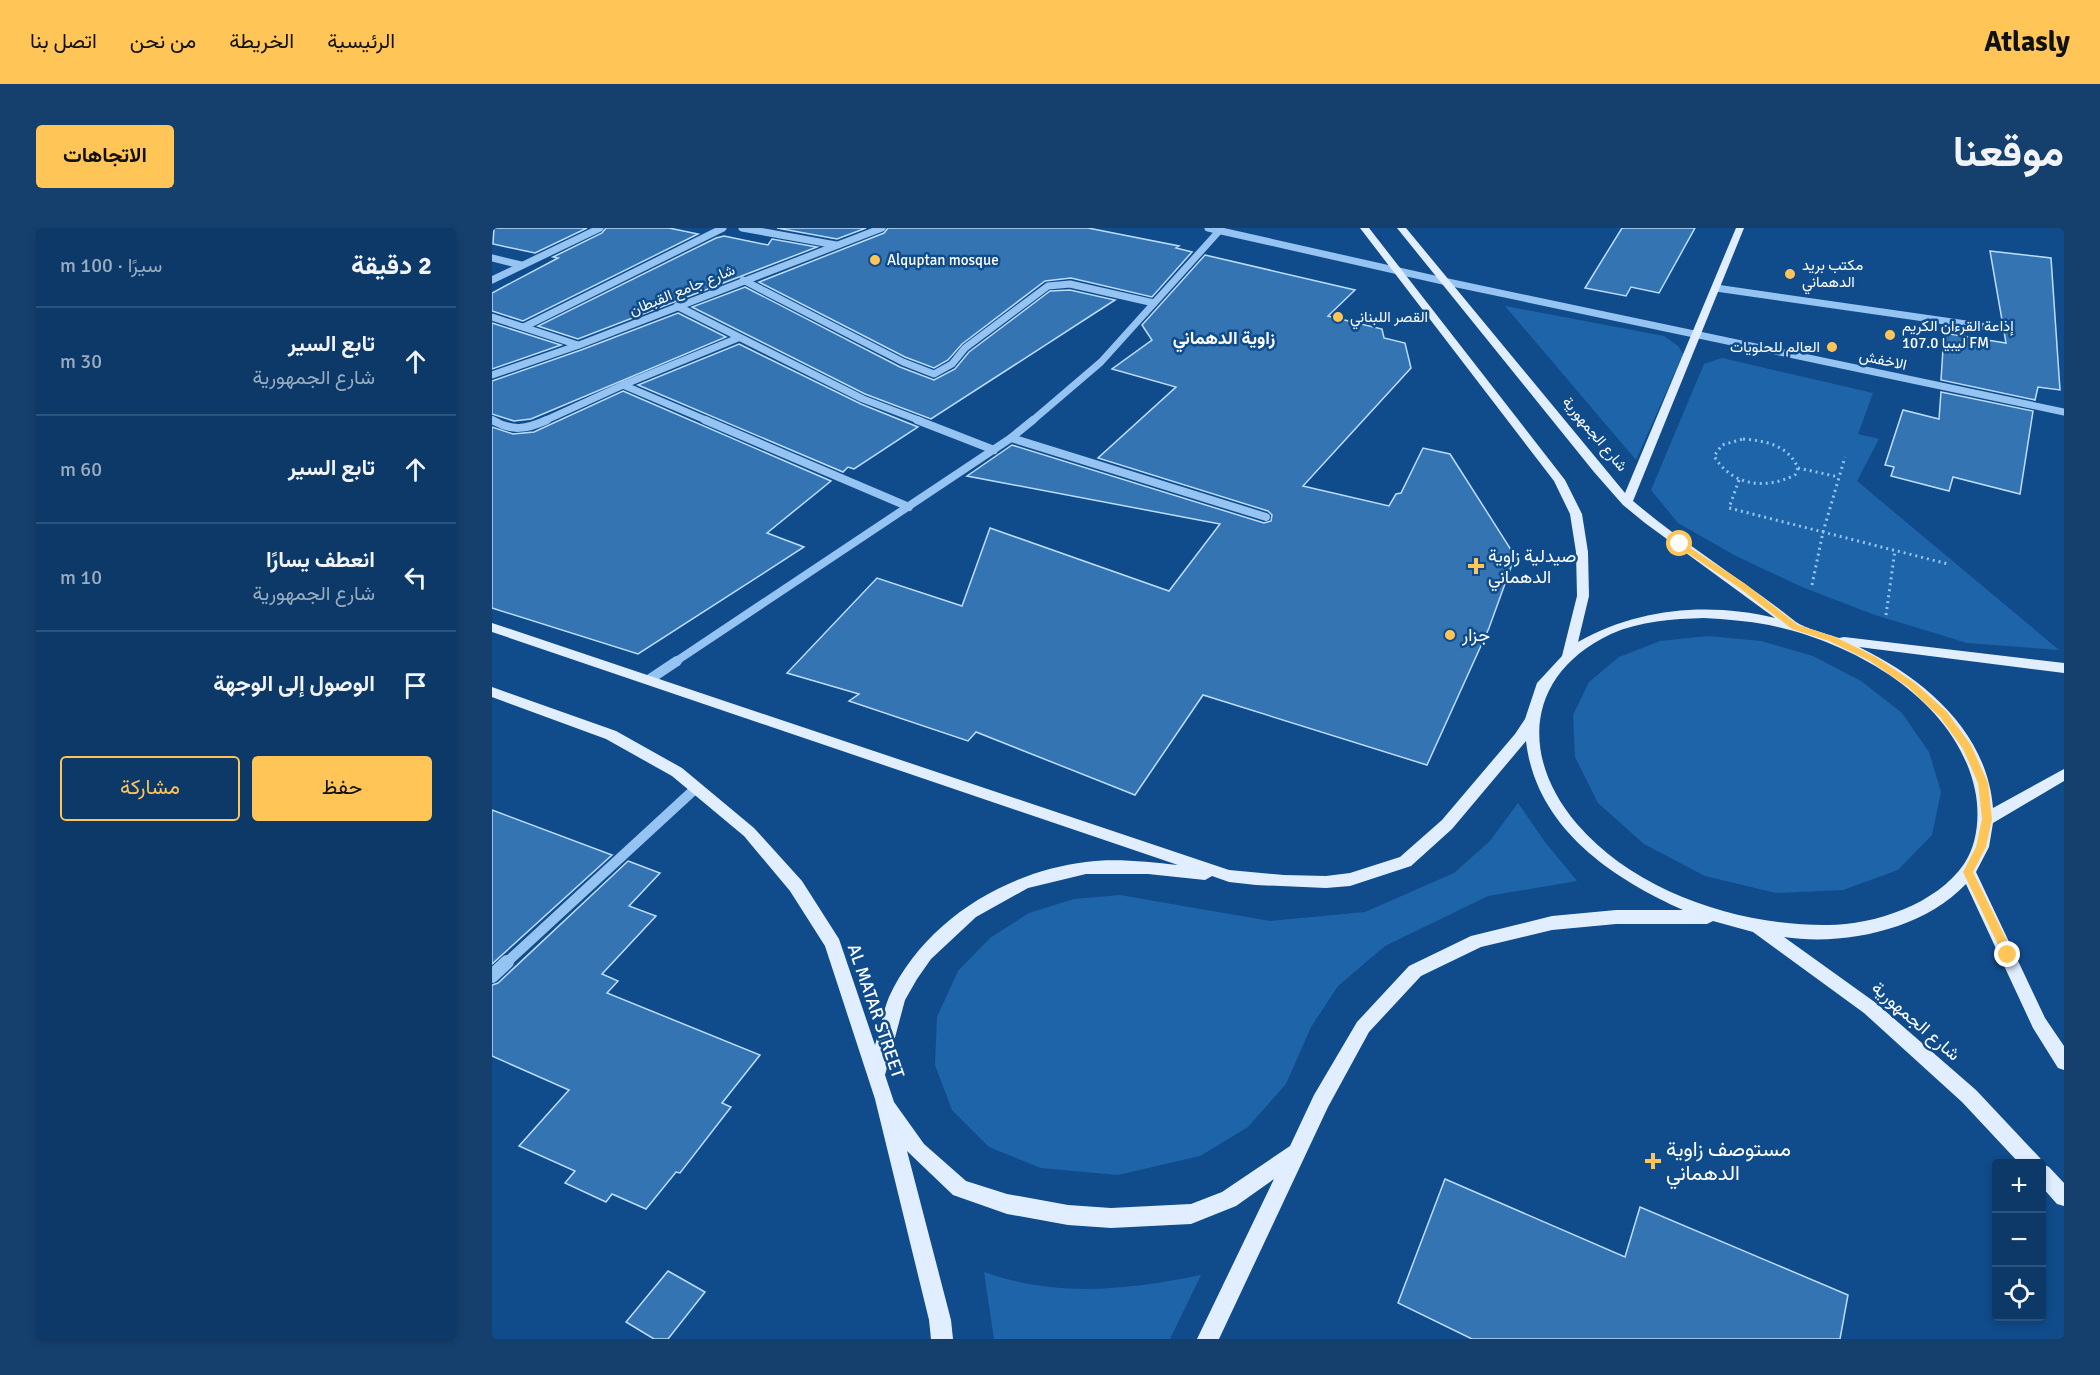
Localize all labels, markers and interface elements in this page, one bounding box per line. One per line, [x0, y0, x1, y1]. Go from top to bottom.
text: Atlasly [1984, 25, 2070, 59]
text: اتصل بنا [30, 28, 97, 54]
text: من نحن [130, 28, 196, 54]
text: الخريطة [229, 28, 294, 54]
text: الرئيسية [327, 28, 395, 54]
button: الاتجاهات [36, 125, 174, 188]
text: موقعنا [1953, 127, 2064, 178]
text: 2 دقيقة [351, 250, 432, 282]
place label: Alquptan mosque [887, 251, 999, 269]
text: سيرًا · 100 m [60, 253, 162, 278]
marker: Alquptan mosque [868, 253, 882, 267]
place label: مكتب بريد الدهماني [1802, 256, 1863, 295]
street label: شارع جامع القبطان [627, 261, 738, 321]
marker: مكتب بريد الدهماني [1783, 267, 1797, 281]
place label: القصر اللبناني [1350, 308, 1428, 330]
marker: القصر اللبناني [1331, 310, 1345, 324]
place label: إذاعة القرءان الكريم ليبيا 107.0 FM [1902, 317, 2014, 352]
district label: زاوية الدهماني [1173, 327, 1275, 353]
marker: إذاعة القرءان الكريم ليبيا 107.0 FM [1883, 328, 1897, 342]
text: تابع السير [288, 330, 375, 357]
place label: العالم للحلويات [1730, 338, 1820, 357]
marker: العالم للحلويات [1825, 340, 1839, 354]
icon: ahead [399, 345, 432, 378]
street label: الاخفش [1857, 346, 1908, 375]
text: 30 m [60, 349, 102, 374]
text: شارع الجمهورية [253, 365, 375, 390]
street label: شارع الجمهورية [1557, 393, 1632, 476]
icon: ahead [399, 453, 432, 486]
text: تابع السير [288, 454, 375, 481]
text: 60 m [60, 457, 102, 482]
route start [1666, 530, 1692, 556]
place label: صيدلية زاوية الدهماني [1488, 545, 1576, 592]
text: انعطف يسارًا [266, 546, 375, 573]
marker: صيدلية زاوية الدهماني [1469, 559, 1483, 573]
icon: left [399, 561, 432, 594]
text: 10 m [60, 565, 102, 590]
text: شارع الجمهورية [253, 581, 375, 606]
place label: جزار [1461, 624, 1490, 646]
marker: جزار [1443, 628, 1457, 642]
icon: arrive [399, 669, 432, 702]
text: الوصول إلى الوجهة [213, 670, 375, 697]
button: مشاركة [60, 756, 240, 821]
button: حفظ [252, 756, 432, 821]
street label: AL MATAR STREET [843, 941, 909, 1081]
route end [1994, 941, 2020, 967]
street label: شارع الجمهورية [1867, 977, 1965, 1066]
place label: مستوصف زاوية الدهماني [1666, 1136, 1791, 1190]
marker: مستوصف زاوية الدهماني [1644, 1152, 1662, 1170]
map controls [1992, 1159, 2046, 1321]
button: + [1992, 1159, 2046, 1213]
button: − [1992, 1213, 2046, 1267]
button: locate [1992, 1267, 2046, 1321]

